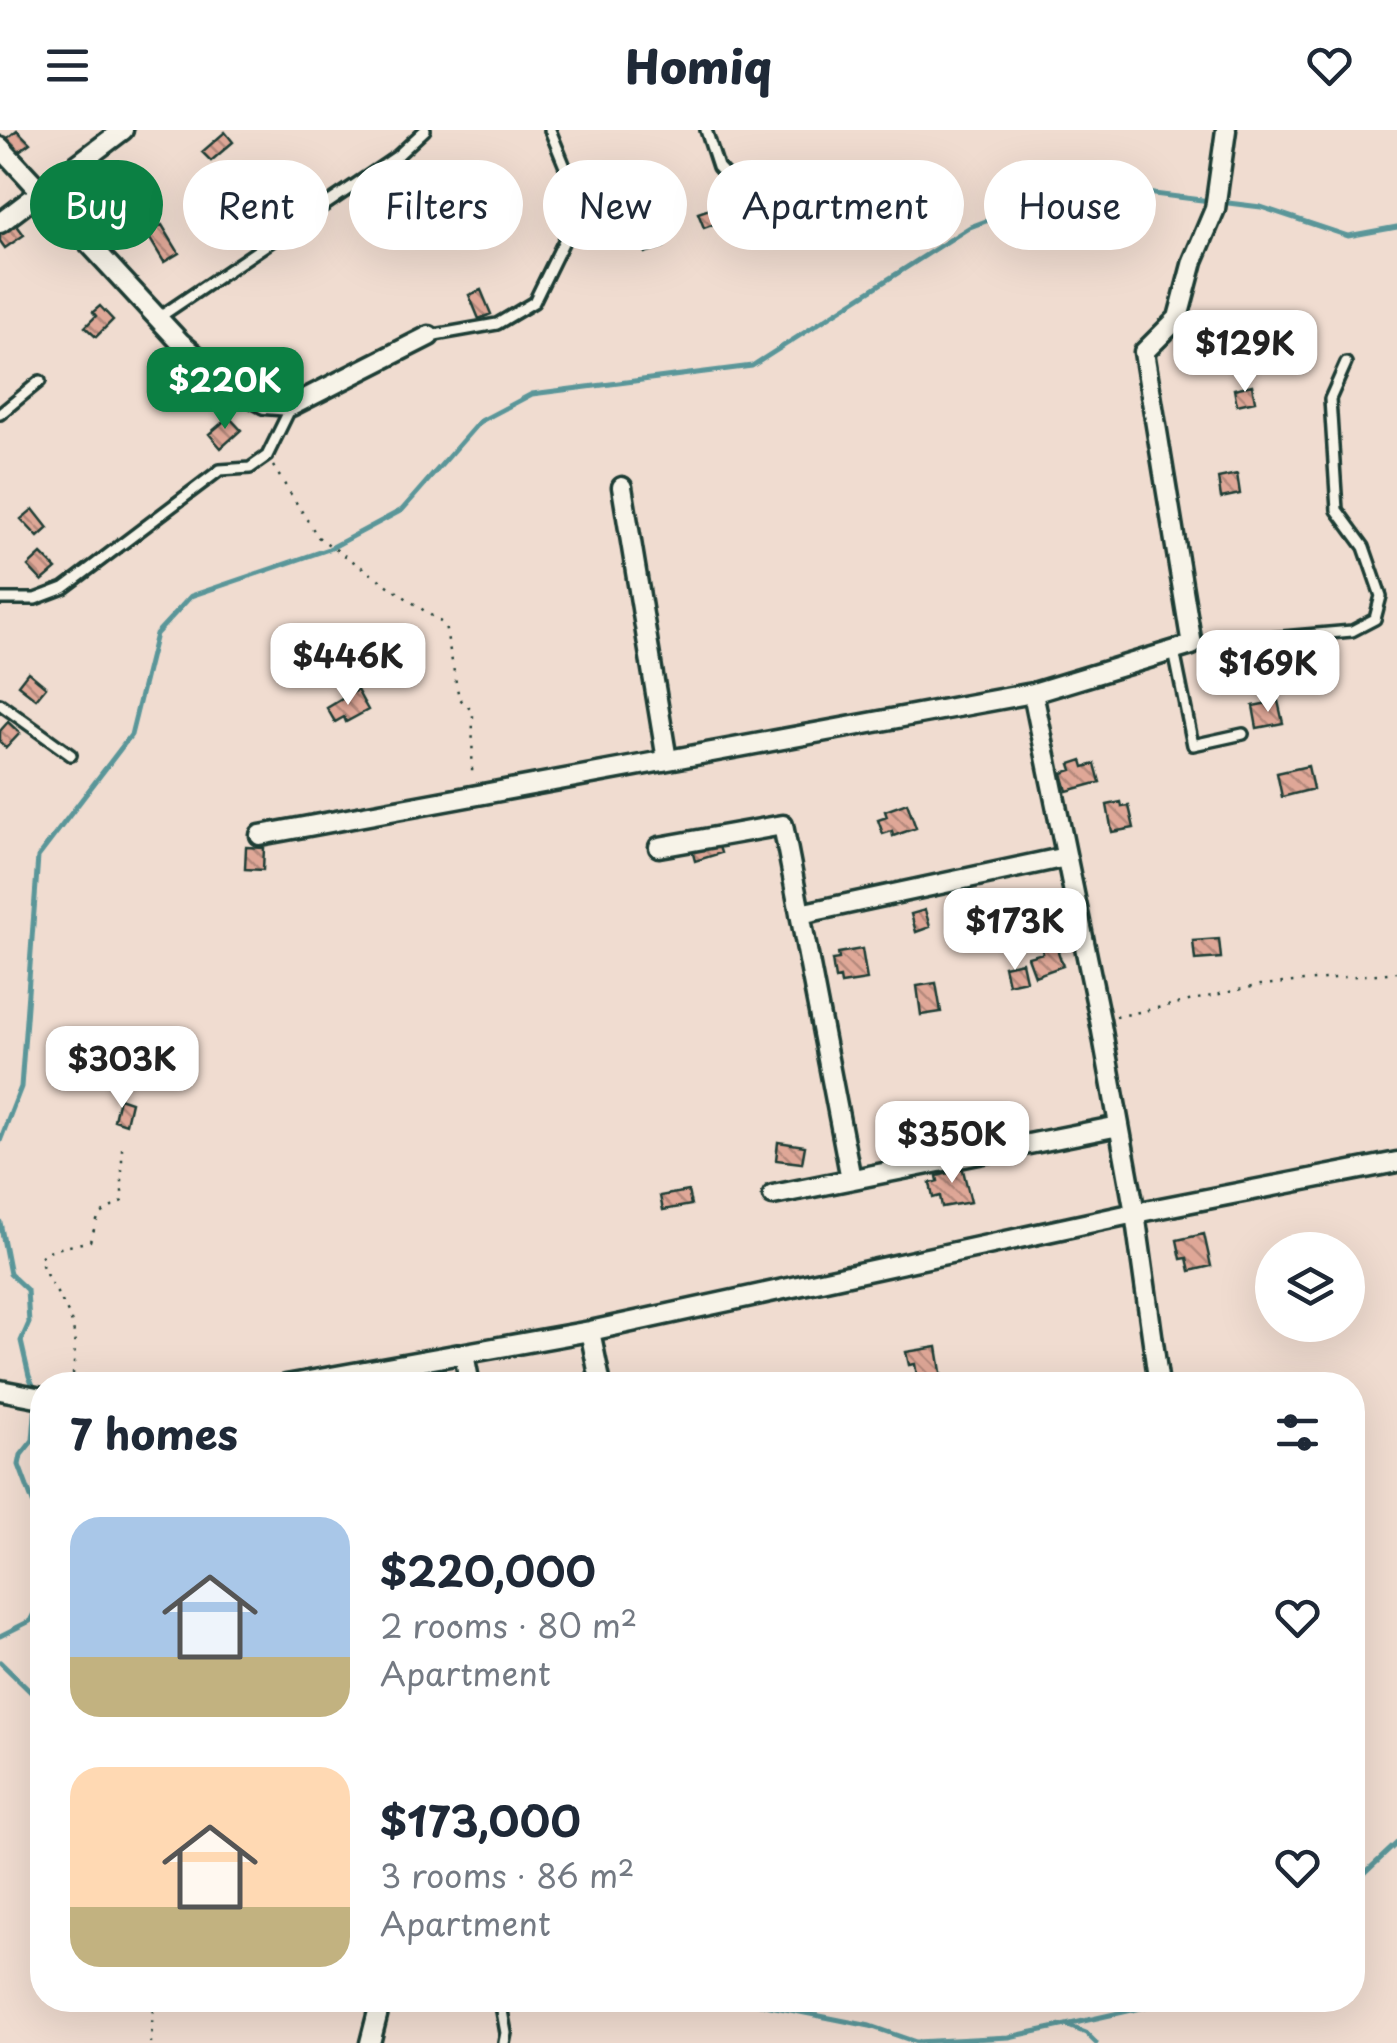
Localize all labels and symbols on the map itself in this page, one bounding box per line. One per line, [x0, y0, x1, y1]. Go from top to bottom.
pin: $129K [1175, 310, 1315, 395]
pin: $220K [155, 347, 295, 432]
pin: $446K [278, 623, 418, 708]
pin: $169K [1198, 630, 1338, 715]
pin: $173K [945, 888, 1085, 973]
pin: $303K [52, 1026, 192, 1111]
pin: $350K [882, 1101, 1022, 1186]

